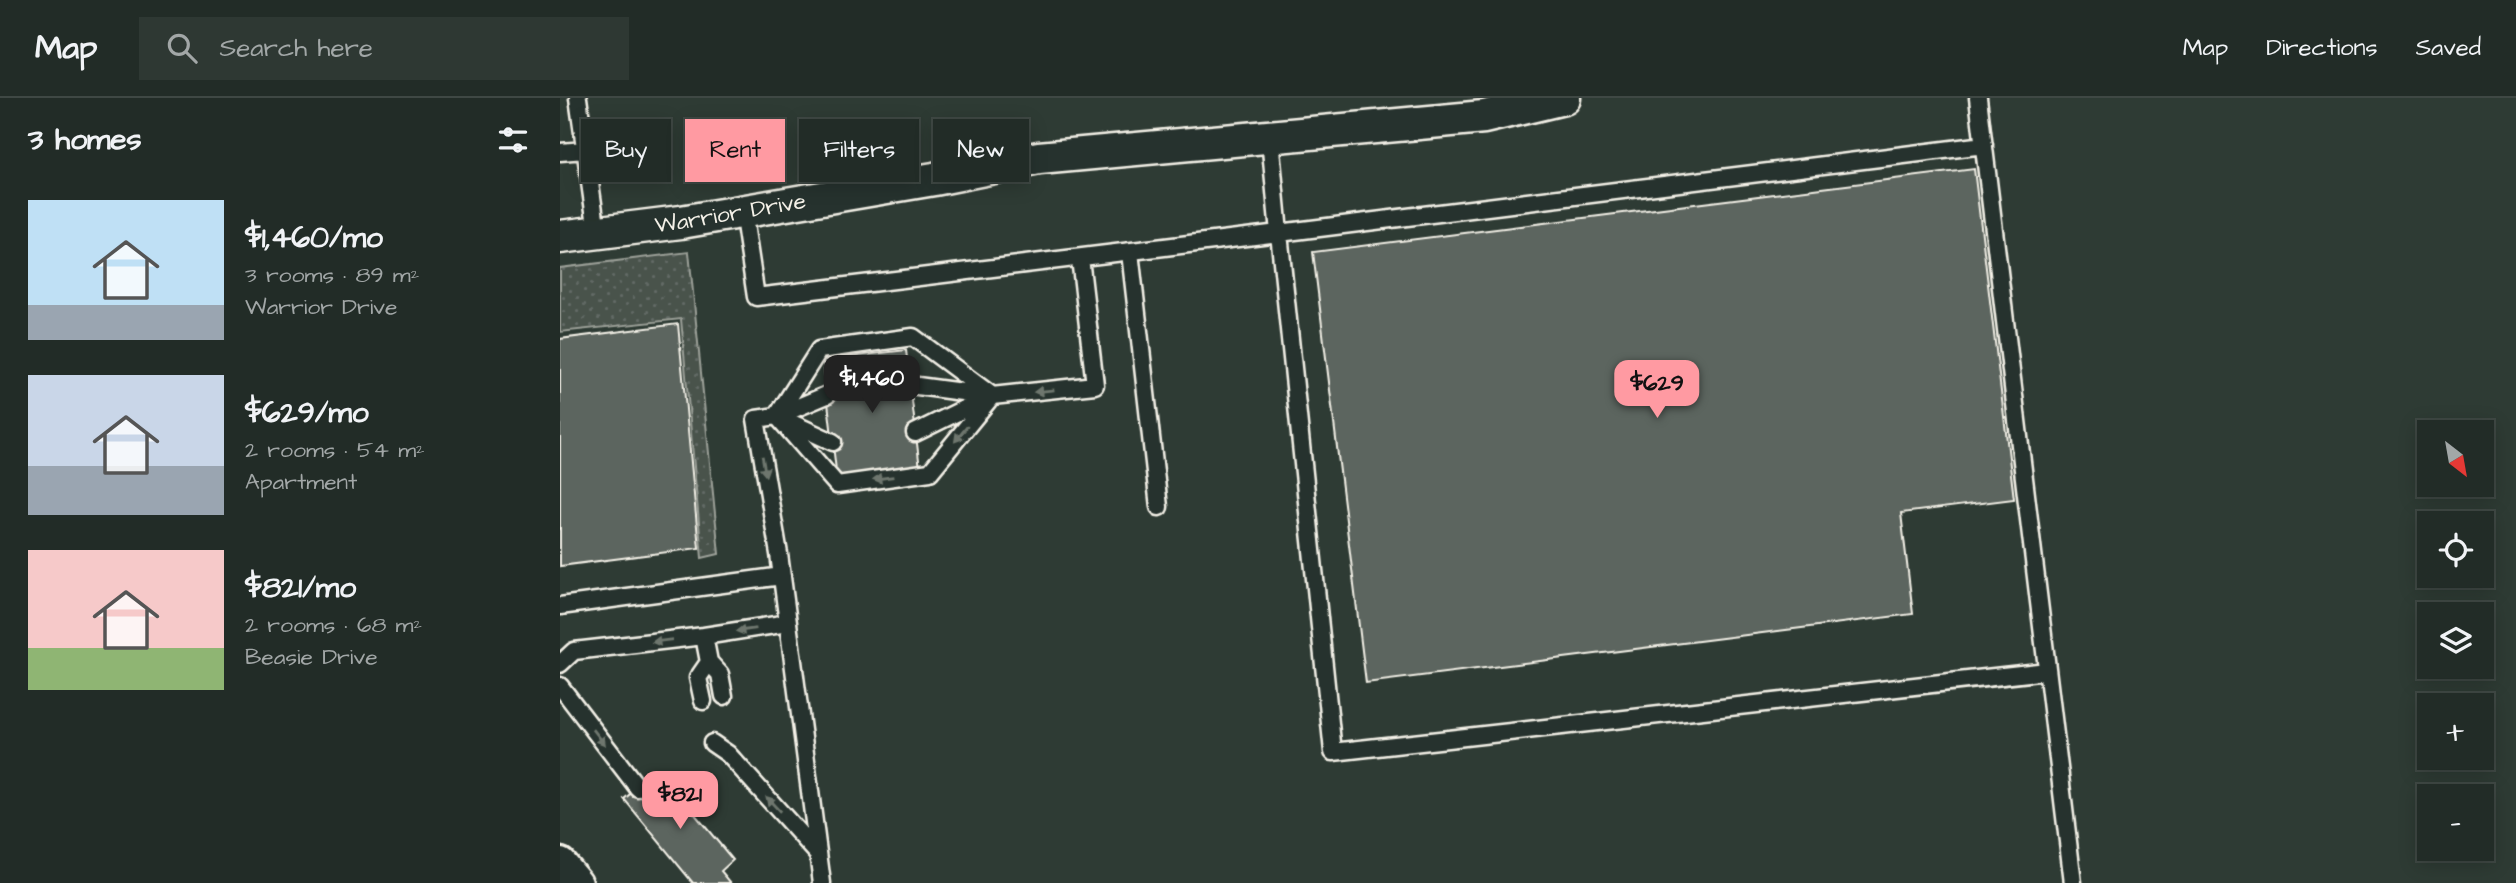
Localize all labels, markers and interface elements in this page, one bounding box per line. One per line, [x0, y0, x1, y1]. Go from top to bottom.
search box [139, 17, 629, 80]
text: Map [35, 25, 97, 71]
icon: search [163, 29, 201, 67]
text: Search here [219, 30, 373, 66]
text: Map [2183, 31, 2228, 65]
text: Directions [2266, 31, 2378, 65]
text: Saved [2416, 31, 2481, 65]
text: 3 homes [28, 119, 142, 161]
chip: Buy [581, 119, 671, 182]
chip: Rent [685, 119, 785, 182]
chip: Filters [799, 119, 919, 182]
chip: New [933, 119, 1029, 182]
icon: filters [494, 121, 532, 159]
street label: Warrior Drive [653, 185, 808, 241]
text: $1,460/mo [245, 217, 383, 259]
icon: home [84, 228, 168, 312]
text: 3 rooms · 89 m² [245, 259, 419, 291]
text: Warrior Drive [245, 291, 398, 323]
pin: $1,460 [815, 356, 929, 415]
pin: $629 [1616, 360, 1698, 420]
text: $1,460 [840, 362, 904, 394]
text: $629 [1630, 367, 1684, 399]
one-way arrow [1032, 385, 1054, 396]
text: $629/mo [245, 392, 369, 434]
icon: home [84, 403, 168, 487]
north arrow [2417, 420, 2494, 497]
map controls [2417, 420, 2494, 861]
one-way arrow [954, 425, 969, 442]
text: 2 rooms · 54 m² [245, 434, 425, 466]
one-way arrow [759, 455, 770, 477]
text: Apartment [245, 466, 357, 498]
one-way arrow [872, 473, 894, 484]
button: locate [2417, 511, 2494, 588]
text: $821/mo [245, 567, 356, 609]
icon: home [84, 578, 168, 662]
button: layers [2417, 602, 2494, 679]
text: 2 rooms · 68 m² [245, 609, 422, 641]
one-way arrow [735, 624, 757, 635]
one-way arrow [651, 635, 673, 646]
text: Beasie Drive [245, 641, 378, 673]
button: + [2417, 693, 2494, 770]
one-way arrow [592, 728, 606, 746]
pin: $821 [639, 772, 721, 831]
text: $821 [658, 778, 702, 810]
button: − [2417, 784, 2494, 861]
one-way arrow [765, 796, 781, 813]

